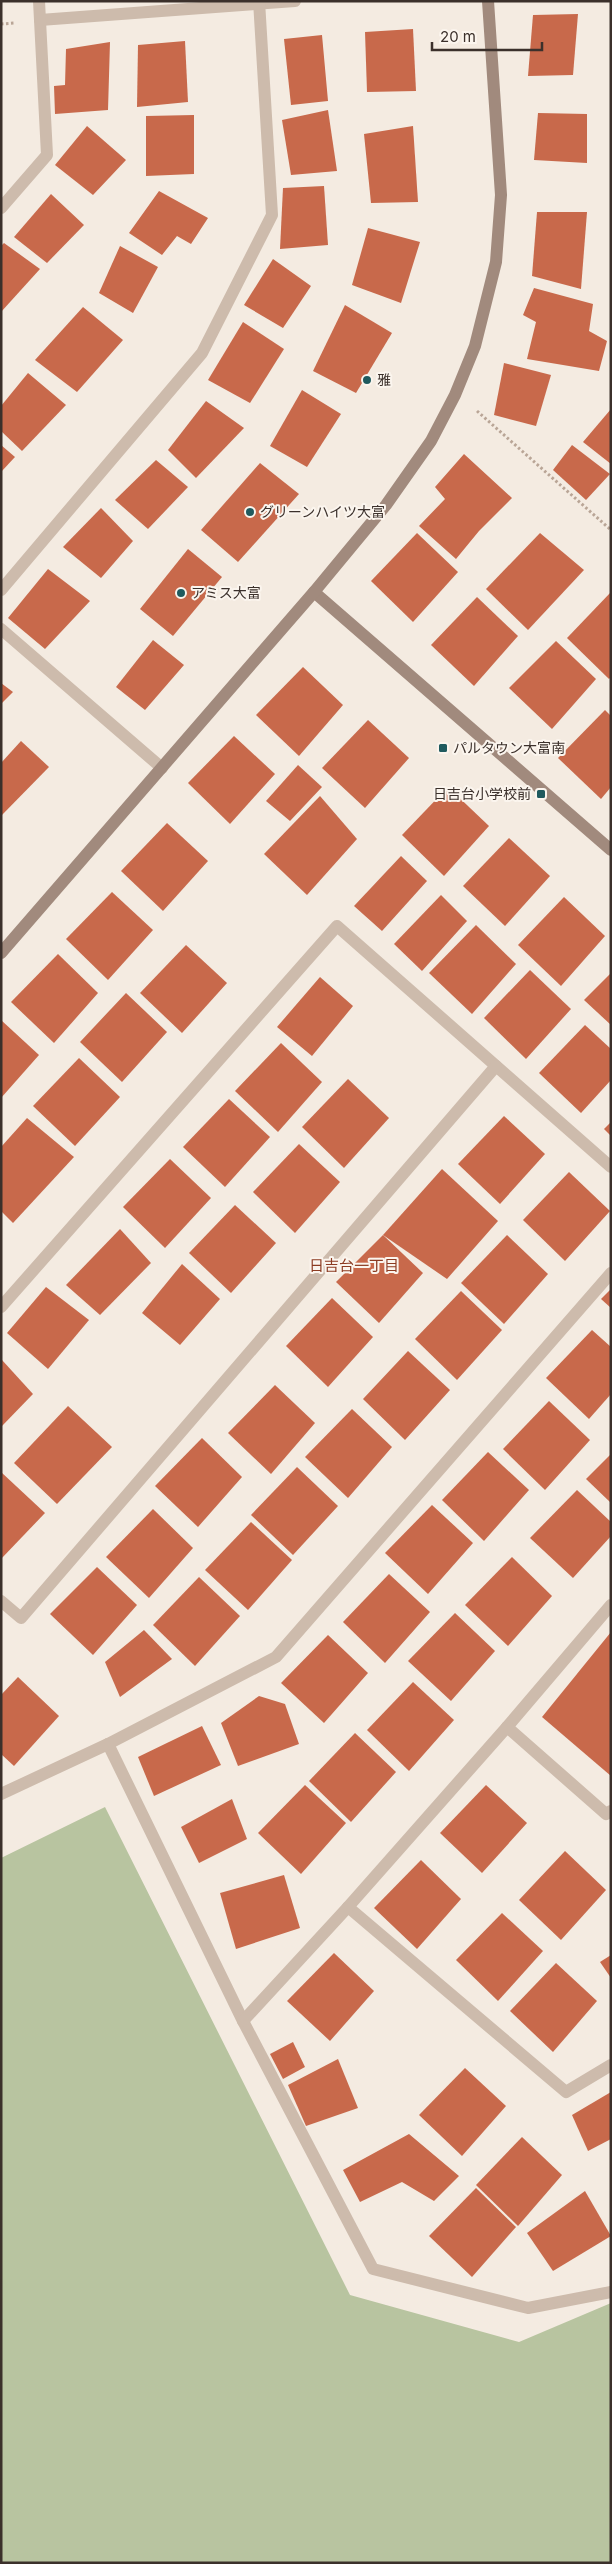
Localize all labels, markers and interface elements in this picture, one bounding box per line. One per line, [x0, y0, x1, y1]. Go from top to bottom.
scale bar [432, 20, 542, 52]
text: 20 m [440, 27, 476, 46]
place label: 雅 [377, 371, 391, 388]
marker: 雅 [361, 374, 373, 386]
place label: グリーンハイツ大富 [260, 503, 385, 520]
marker: グリーンハイツ大富 [244, 506, 256, 518]
place label: アミス大富 [191, 584, 261, 601]
marker: アミス大富 [175, 587, 187, 599]
place label: パルタウン大富南 [453, 739, 565, 756]
marker: パルタウン大富南 [437, 742, 449, 754]
place label: 日吉台小学校前 [433, 785, 531, 802]
marker: 日吉台小学校前 [535, 788, 547, 800]
district label: 日吉台一丁目 [309, 1256, 399, 1275]

